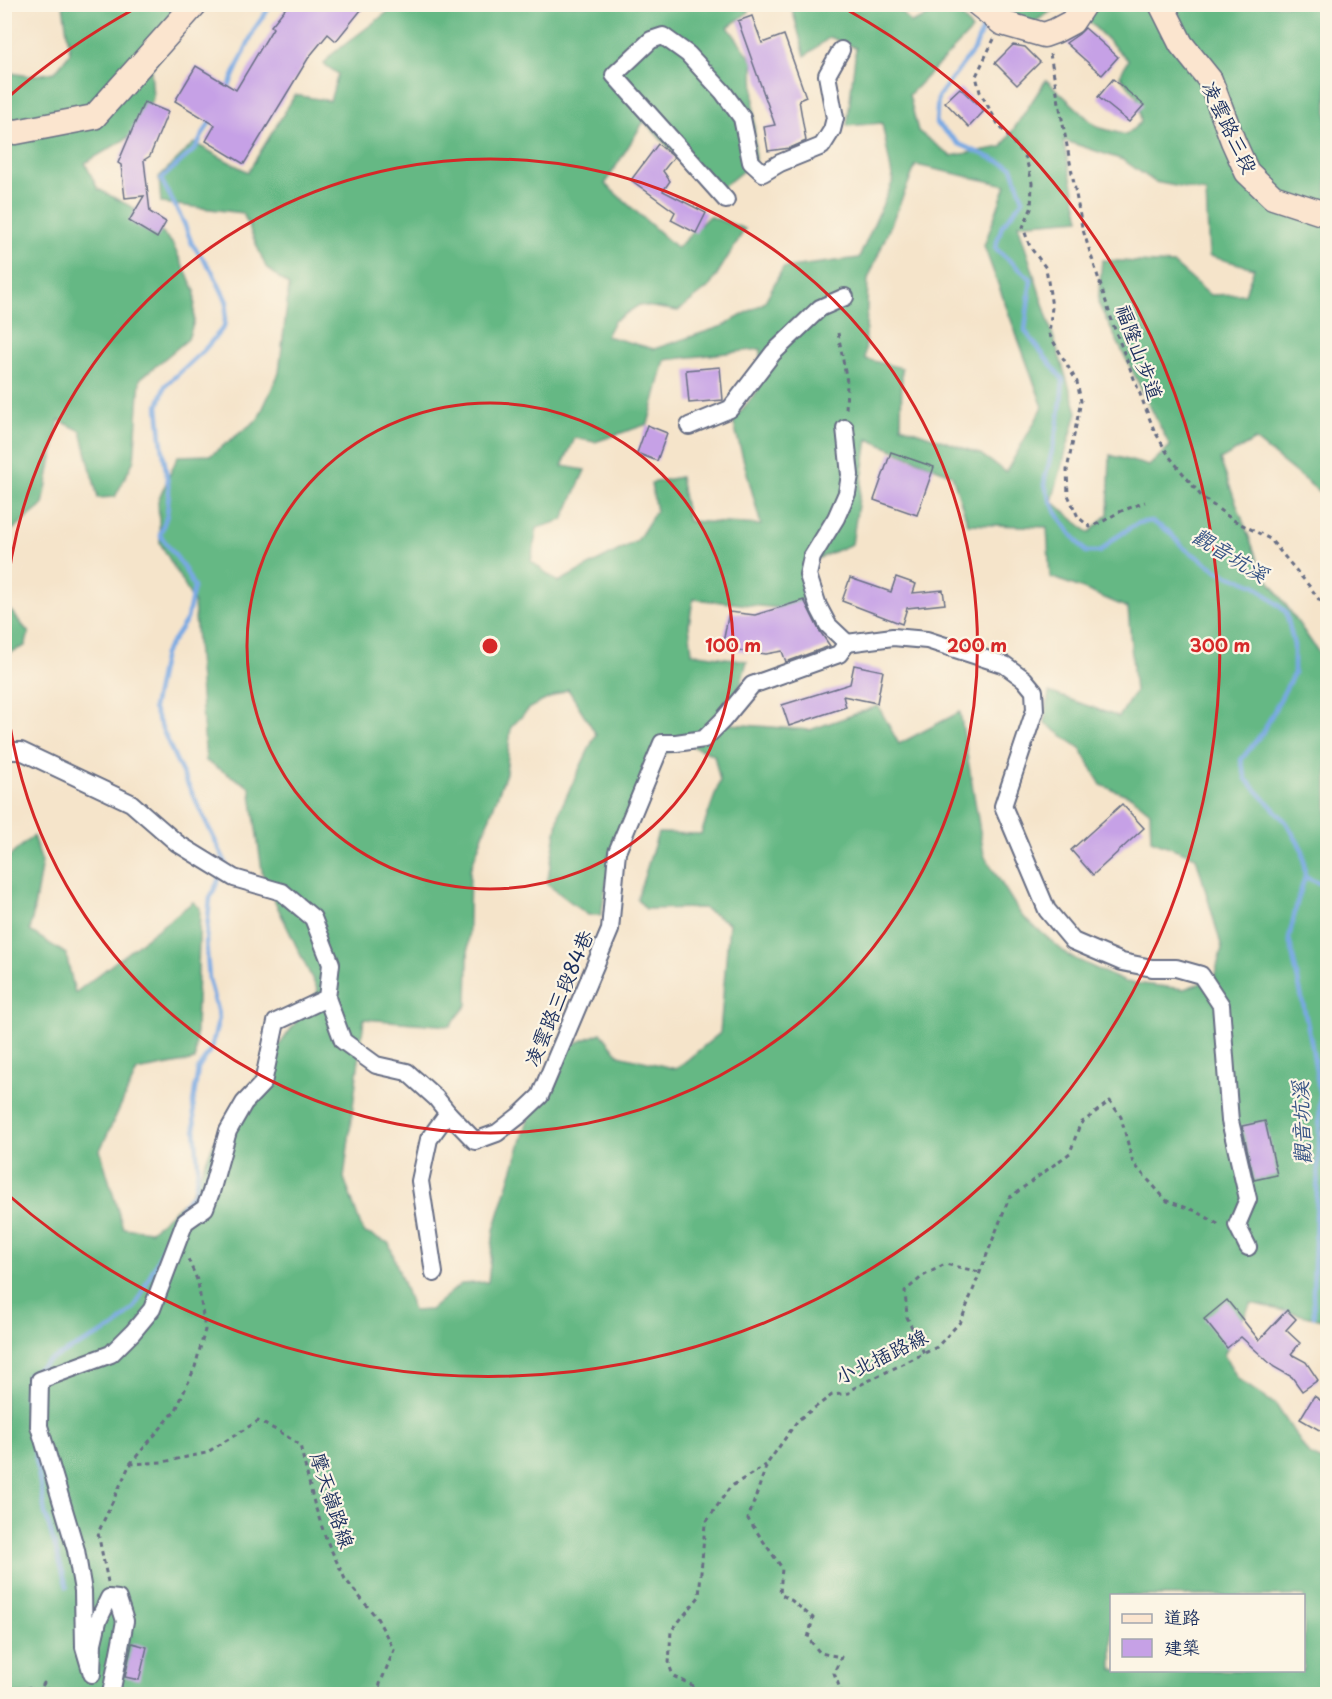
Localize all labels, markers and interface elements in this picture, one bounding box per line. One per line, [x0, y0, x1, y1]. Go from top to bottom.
street label: 凌雲路三段 [1195, 75, 1265, 179]
street label: 福隆山步道 [1109, 300, 1171, 404]
water label: 觀音坑溪 [1187, 519, 1276, 590]
text: 100 m [705, 631, 761, 658]
text: 200 m [947, 631, 1007, 658]
text: 300 m [1190, 631, 1250, 658]
centre of rings [480, 636, 500, 656]
street label: 凌雲路三段84巷 [516, 924, 601, 1071]
water label: 觀音坑溪 [1283, 1079, 1317, 1166]
street label: 小北插路線 [829, 1321, 933, 1391]
street label: 摩天嶺路線 [303, 1448, 363, 1552]
legend [1110, 1594, 1305, 1672]
text: 道路 [1164, 1603, 1200, 1630]
text: 建築 [1164, 1633, 1200, 1660]

